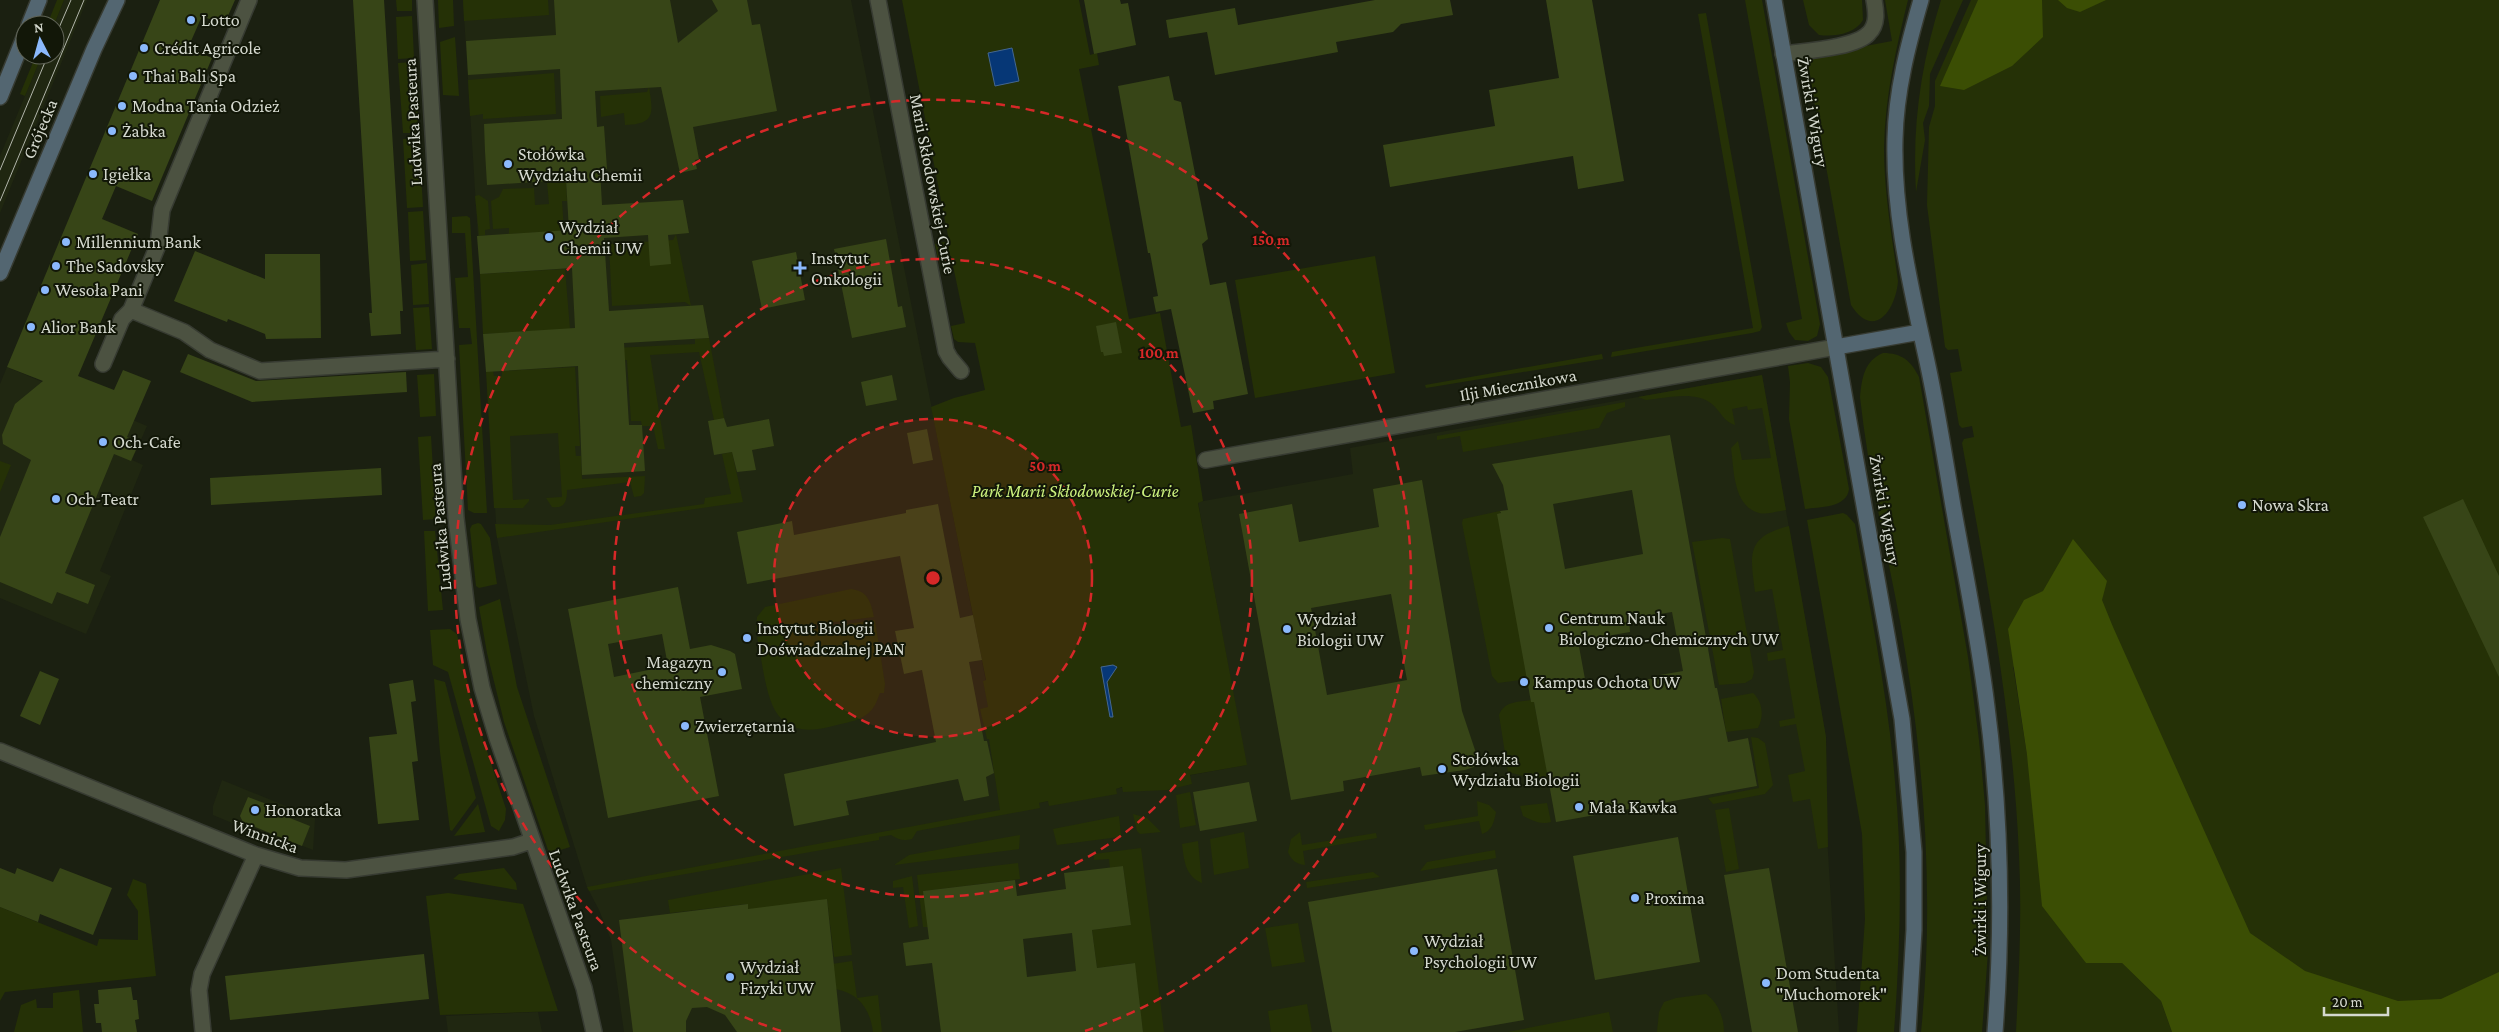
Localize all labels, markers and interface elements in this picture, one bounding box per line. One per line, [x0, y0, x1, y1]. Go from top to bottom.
place label: Lotto [201, 10, 240, 30]
marker: Lotto [185, 14, 197, 26]
north arrow [15, 15, 65, 65]
text: N [33, 19, 45, 36]
place label: Crédit Agricole [154, 38, 261, 58]
marker: Crédit Agricole [138, 42, 150, 54]
street label: Żwirki i Wigury [1793, 55, 1833, 170]
street label: Ludwika Pasteura [400, 58, 426, 186]
place label: Thai Bali Spa [143, 66, 236, 86]
marker: Thai Bali Spa [127, 70, 139, 82]
street label: Marii Skłodowskiej-Curie [905, 92, 960, 276]
street label: Grójecka [19, 96, 62, 162]
place label: Modna Tania Odzież [132, 96, 280, 116]
marker: Modna Tania Odzież [116, 100, 128, 112]
place label: Żabka [122, 121, 166, 141]
marker: Żabka [106, 125, 118, 137]
place label: Stołówka Wydziału Chemii [518, 144, 643, 185]
marker: Stołówka Wydziału Chemii [502, 158, 514, 170]
place label: Igiełka [103, 164, 151, 184]
marker: Igiełka [87, 168, 99, 180]
place label: Wydział Chemii UW [559, 217, 643, 258]
marker: Wydział Chemii UW [543, 231, 555, 243]
place label: Millennium Bank [76, 232, 201, 252]
text: 150 m [1252, 232, 1290, 248]
marker: Millennium Bank [60, 236, 72, 248]
place label: Instytut Onkologii [811, 248, 882, 289]
place label: The Sadovsky [66, 256, 164, 276]
marker: The Sadovsky [50, 260, 62, 272]
marker: Instytut Onkologii [793, 261, 807, 275]
place label: Wesoła Pani [55, 280, 143, 300]
marker: Wesoła Pani [39, 284, 51, 296]
place label: Alior Bank [41, 317, 116, 337]
marker: Alior Bank [25, 321, 37, 333]
text: 100 m [1139, 345, 1179, 361]
street label: Ilji Miecznikowa [1458, 365, 1578, 406]
place label: Och-Cafe [113, 432, 181, 452]
marker: Och-Cafe [97, 436, 109, 448]
street label: Żwirki i Wigury [1865, 453, 1905, 568]
text: 50 m [1029, 458, 1061, 474]
street label: Ludwika Pasteura [424, 462, 456, 592]
park label: Park Marii Skłodowskiej-Curie [971, 481, 1179, 502]
place label: Och-Teatr [66, 489, 140, 509]
marker: Och-Teatr [50, 493, 62, 505]
place label: Nowa Skra [2252, 495, 2329, 515]
marker: Nowa Skra [2236, 499, 2248, 511]
centre of rings [924, 569, 942, 587]
place label: Centrum Nauk Biologiczno-Chemicznych UW [1559, 608, 1779, 649]
place label: Wydział Biologii UW [1297, 609, 1384, 650]
place label: Instytut Biologii Doświadczalnej PAN [757, 618, 905, 660]
marker: Centrum Nauk Biologiczno-Chemicznych UW [1543, 622, 1555, 634]
marker: Wydział Biologii UW [1281, 623, 1293, 635]
marker: Instytut Biologii Doświadczalnej PAN [741, 632, 753, 644]
place label: Magazyn chemiczny [635, 652, 713, 693]
marker: Magazyn chemiczny [716, 666, 728, 678]
place label: Kampus Ochota UW [1534, 672, 1681, 692]
marker: Kampus Ochota UW [1518, 676, 1530, 688]
place label: Zwierzętarnia [695, 716, 795, 736]
marker: Zwierzętarnia [679, 720, 691, 732]
place label: Stołówka Wydziału Biologii [1452, 749, 1580, 790]
marker: Stołówka Wydziału Biologii [1436, 763, 1448, 775]
place label: Mała Kawka [1589, 797, 1677, 817]
place label: Honoratka [265, 800, 342, 820]
marker: Mała Kawka [1573, 801, 1585, 813]
marker: Honoratka [249, 804, 261, 816]
street label: Winnicka [229, 815, 301, 857]
street label: Żwirki i Wigury [1970, 843, 1990, 956]
street label: Ludwika Pasteura [545, 846, 607, 974]
place label: Proxima [1645, 888, 1705, 908]
marker: Proxima [1629, 892, 1641, 904]
place label: Wydział Psychologii UW [1424, 931, 1538, 972]
marker: Wydział Psychologii UW [1408, 945, 1420, 957]
place label: Wydział Fizyki UW [740, 957, 815, 998]
place label: Dom Studenta "Muchomorek" [1776, 963, 1887, 1004]
marker: Wydział Fizyki UW [724, 971, 736, 983]
marker: Dom Studenta "Muchomorek" [1760, 977, 1772, 989]
scale bar [2324, 984, 2388, 1016]
text: 20 m [2332, 994, 2363, 1010]

